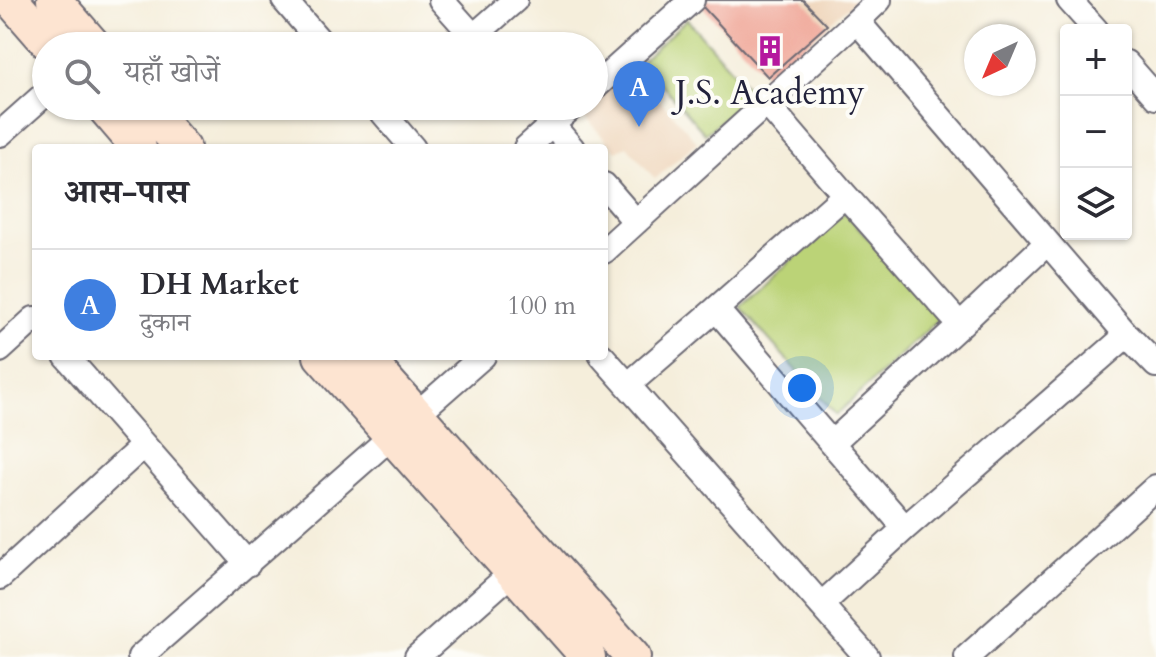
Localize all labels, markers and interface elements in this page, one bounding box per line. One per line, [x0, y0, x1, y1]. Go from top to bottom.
north arrow [964, 24, 1036, 96]
map controls [1060, 24, 1132, 240]
button: + [1060, 24, 1132, 96]
search box [32, 32, 608, 120]
building icon: J.S. Academy [753, 34, 787, 68]
text: यहाँ खोजें [124, 52, 220, 93]
icon: search [60, 54, 104, 98]
pin: A [613, 61, 665, 127]
place label: J.S. Academy [670, 70, 865, 116]
button: − [1060, 96, 1132, 168]
button: layers [1060, 168, 1132, 240]
text: आस-पास [64, 169, 188, 215]
text: DH Market [140, 264, 299, 305]
text: A [80, 288, 100, 323]
text: 100 m [507, 288, 576, 323]
text: दुकान [140, 305, 190, 340]
your location [782, 368, 822, 408]

